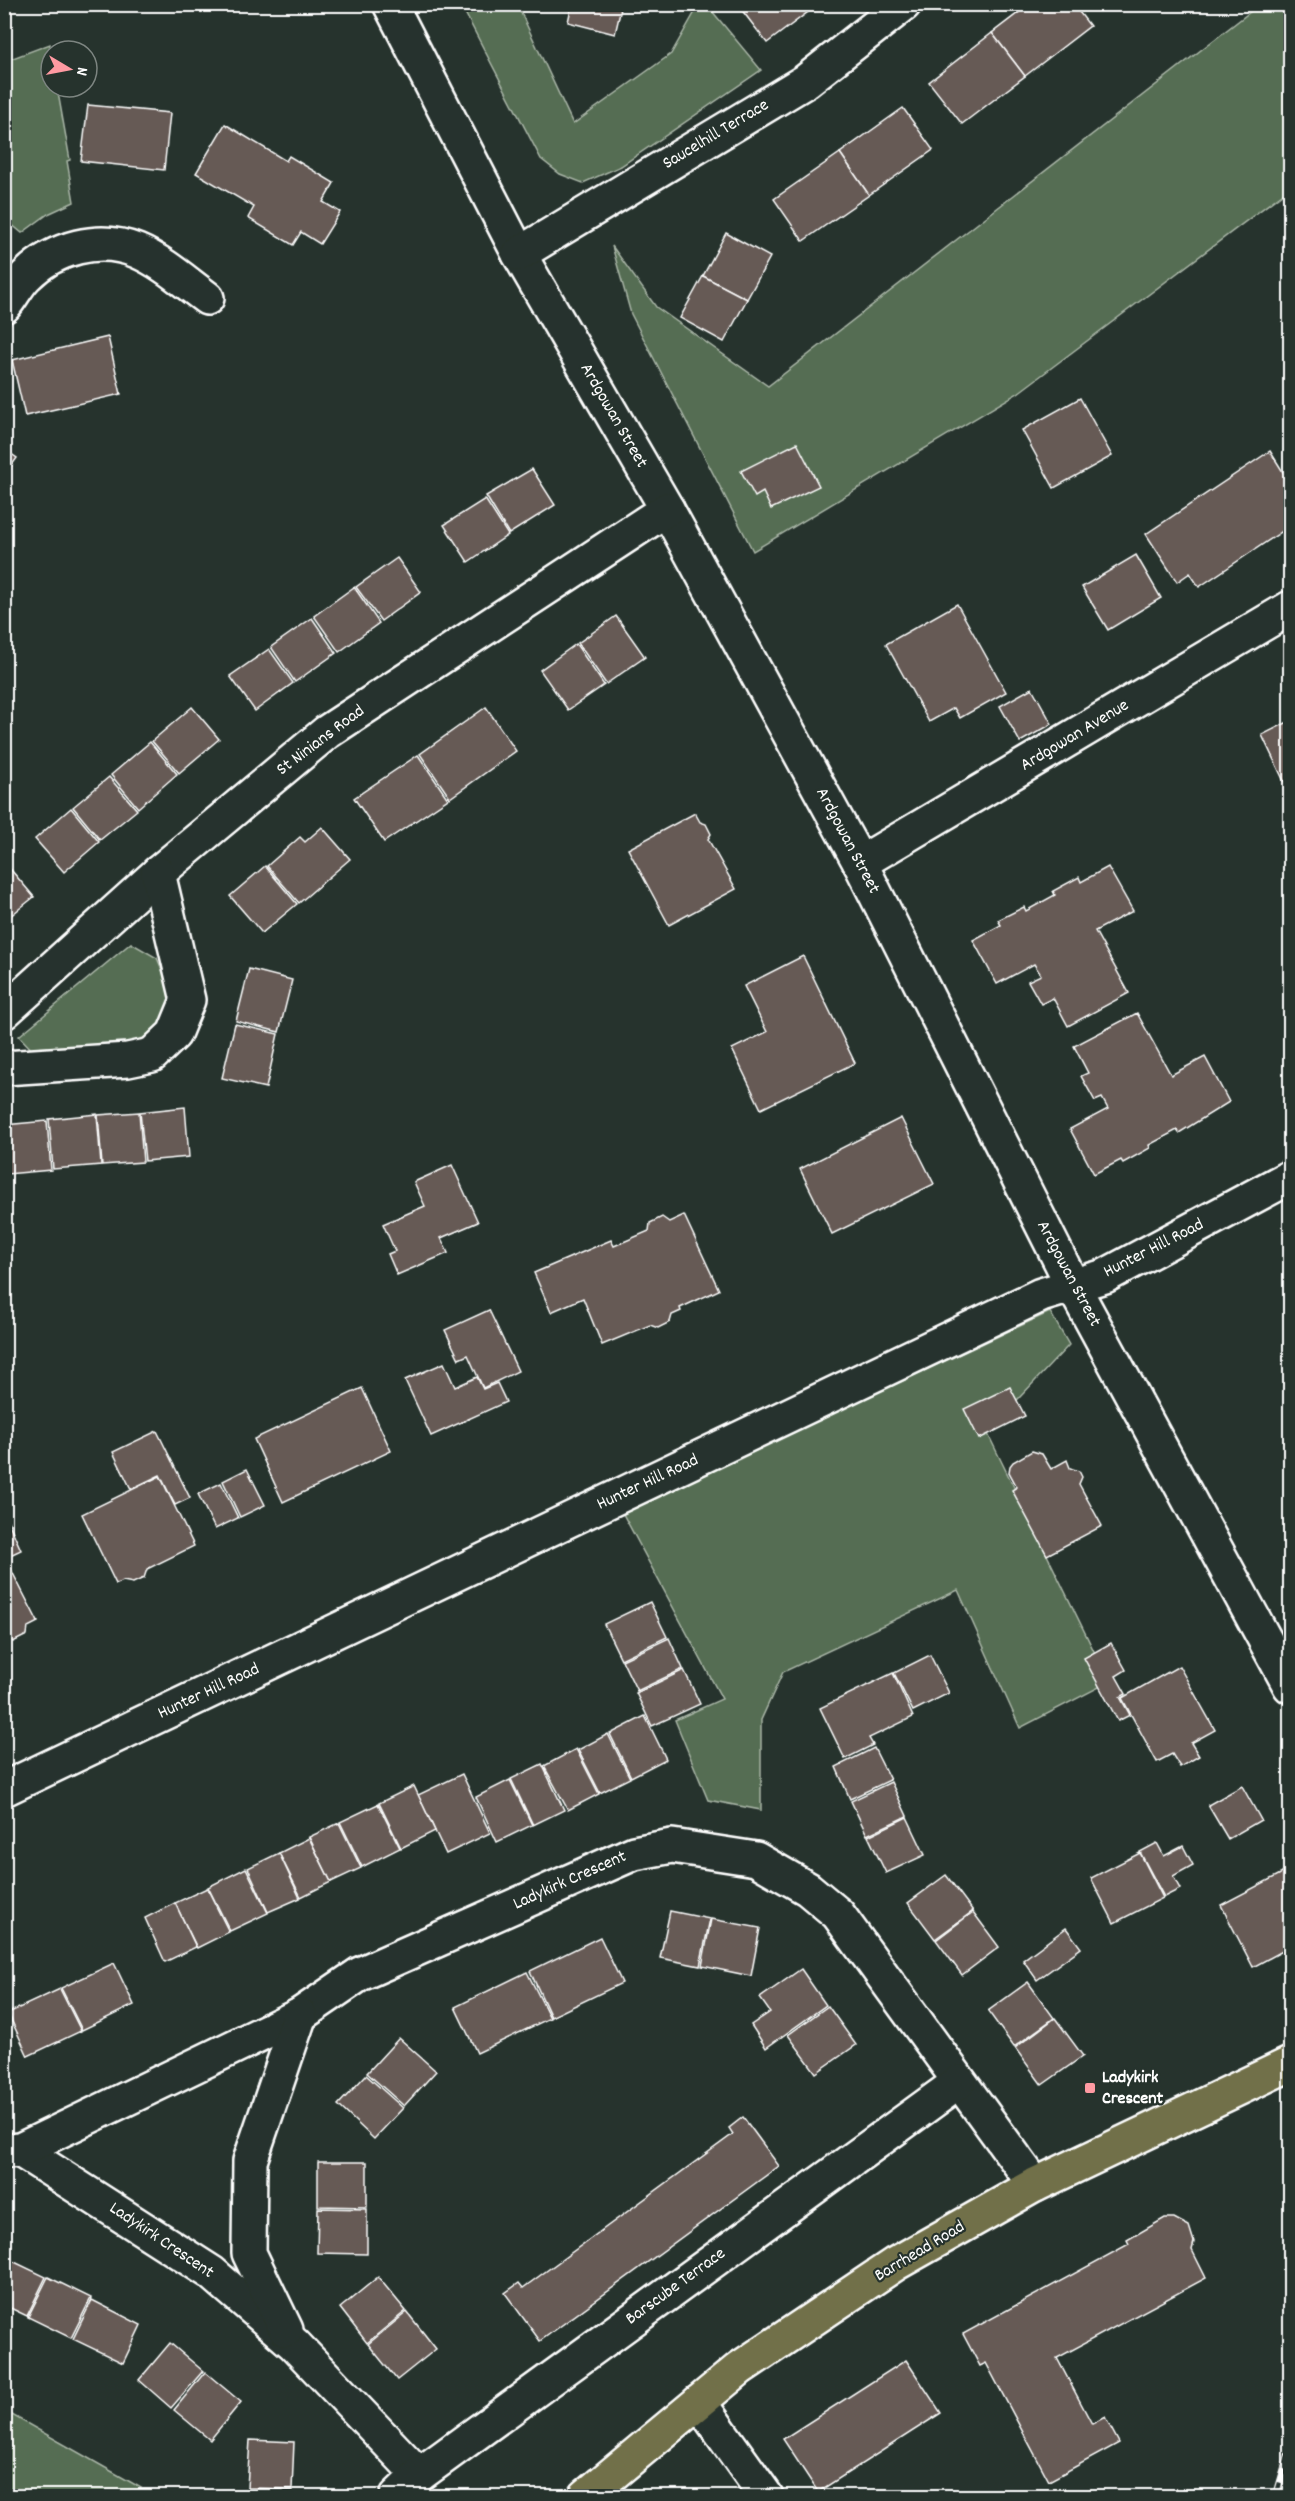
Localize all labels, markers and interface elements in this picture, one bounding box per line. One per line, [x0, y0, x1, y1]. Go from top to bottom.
north arrow [39, 39, 99, 99]
text: N [69, 65, 93, 77]
street label: Saucelhill Terrace [658, 93, 774, 177]
street label: Ardgowan Street [573, 359, 653, 473]
street label: Ardgowan Avenue [1016, 694, 1134, 778]
street label: St Ninians Road [272, 700, 370, 782]
street label: Ardgowan Street [808, 783, 886, 899]
street label: Hunter Hill Road [1100, 1213, 1208, 1285]
street label: Ardgowan Street [1029, 1216, 1107, 1332]
street label: Hunter Hill Road [593, 1449, 703, 1517]
street label: Hunter Hill Road [154, 1658, 264, 1726]
street label: Ladykirk Crescent [509, 1845, 631, 1917]
place label: Ladykirk Crescent [1102, 2066, 1164, 2112]
marker: Ladykirk Crescent [1083, 2081, 1097, 2095]
street label: Ladykirk Crescent [104, 2197, 219, 2286]
street label: Barrhead Road [870, 2215, 970, 2289]
street label: Barscube Terrace [621, 2242, 731, 2332]

